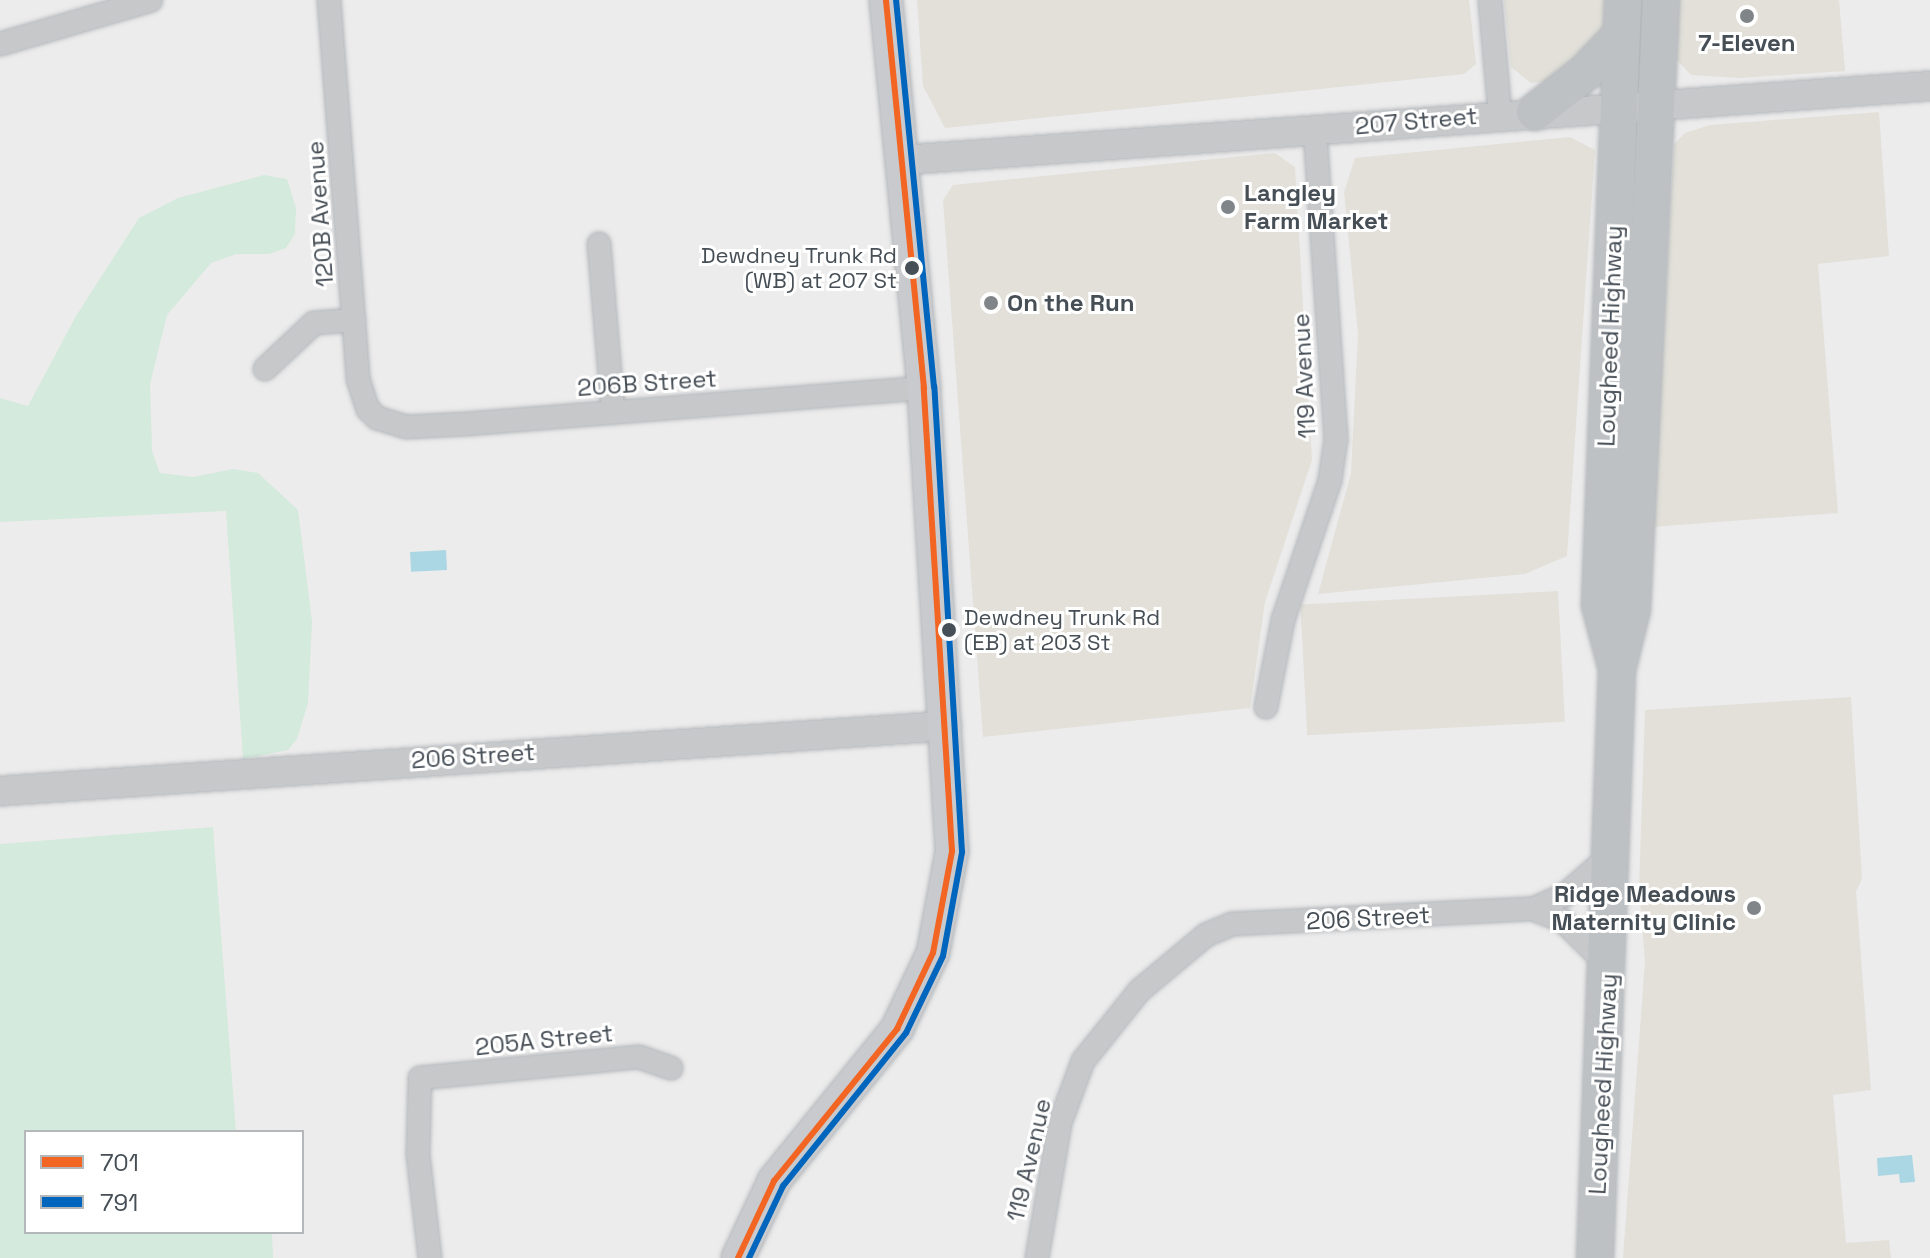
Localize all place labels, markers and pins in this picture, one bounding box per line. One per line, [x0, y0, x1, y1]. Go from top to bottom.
marker: 7-Eleven [1738, 7, 1756, 25]
place label: 7-Eleven [1698, 29, 1796, 57]
place label: Langley Farm Market [1244, 179, 1388, 235]
marker: Langley Farm Market [1219, 198, 1237, 216]
place label: Dewdney Trunk Rd (WB) at 207 St [700, 242, 897, 294]
marker: Dewdney Trunk Rd (WB) at 207 St [904, 260, 920, 276]
place label: On the Run [1007, 289, 1135, 317]
marker: On the Run [982, 294, 1000, 312]
place label: Dewdney Trunk Rd (EB) at 203 St [964, 604, 1161, 656]
marker: Dewdney Trunk Rd (EB) at 203 St [941, 622, 957, 638]
place label: Ridge Meadows Maternity Clinic [1552, 880, 1736, 936]
marker: Ridge Meadows Maternity Clinic [1743, 897, 1765, 919]

